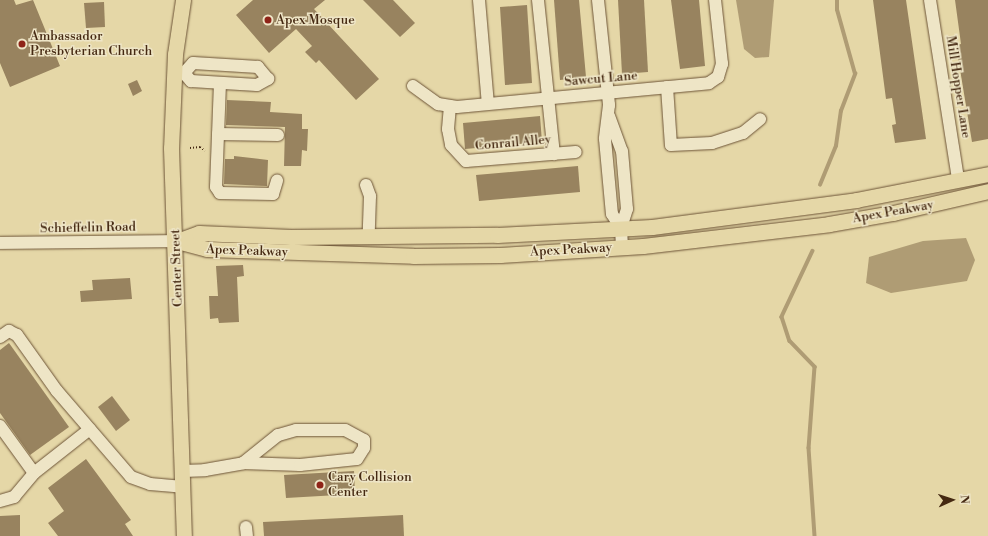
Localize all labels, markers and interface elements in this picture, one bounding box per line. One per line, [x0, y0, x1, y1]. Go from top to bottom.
place label: Apex Mosque [276, 12, 355, 28]
marker: Apex Mosque [263, 15, 273, 25]
place label: Ambassador Presbyterian Church [30, 29, 152, 60]
street label: Mill Hopper Lane [942, 35, 974, 139]
marker: Ambassador Presbyterian Church [17, 39, 27, 49]
street label: Sawcut Lane [564, 68, 638, 90]
street label: Conrail Alley [474, 132, 552, 154]
street label: Apex Peakway [851, 197, 935, 227]
street label: Schieffelin Road [40, 219, 136, 237]
street label: Center Street [168, 229, 186, 307]
street label: Apex Peakway [530, 240, 612, 260]
street label: Apex Peakway [206, 242, 288, 260]
place label: Cary Collision Center [328, 470, 412, 501]
marker: Cary Collision Center [315, 480, 325, 490]
north arrow [932, 480, 972, 520]
text: N [957, 495, 971, 504]

